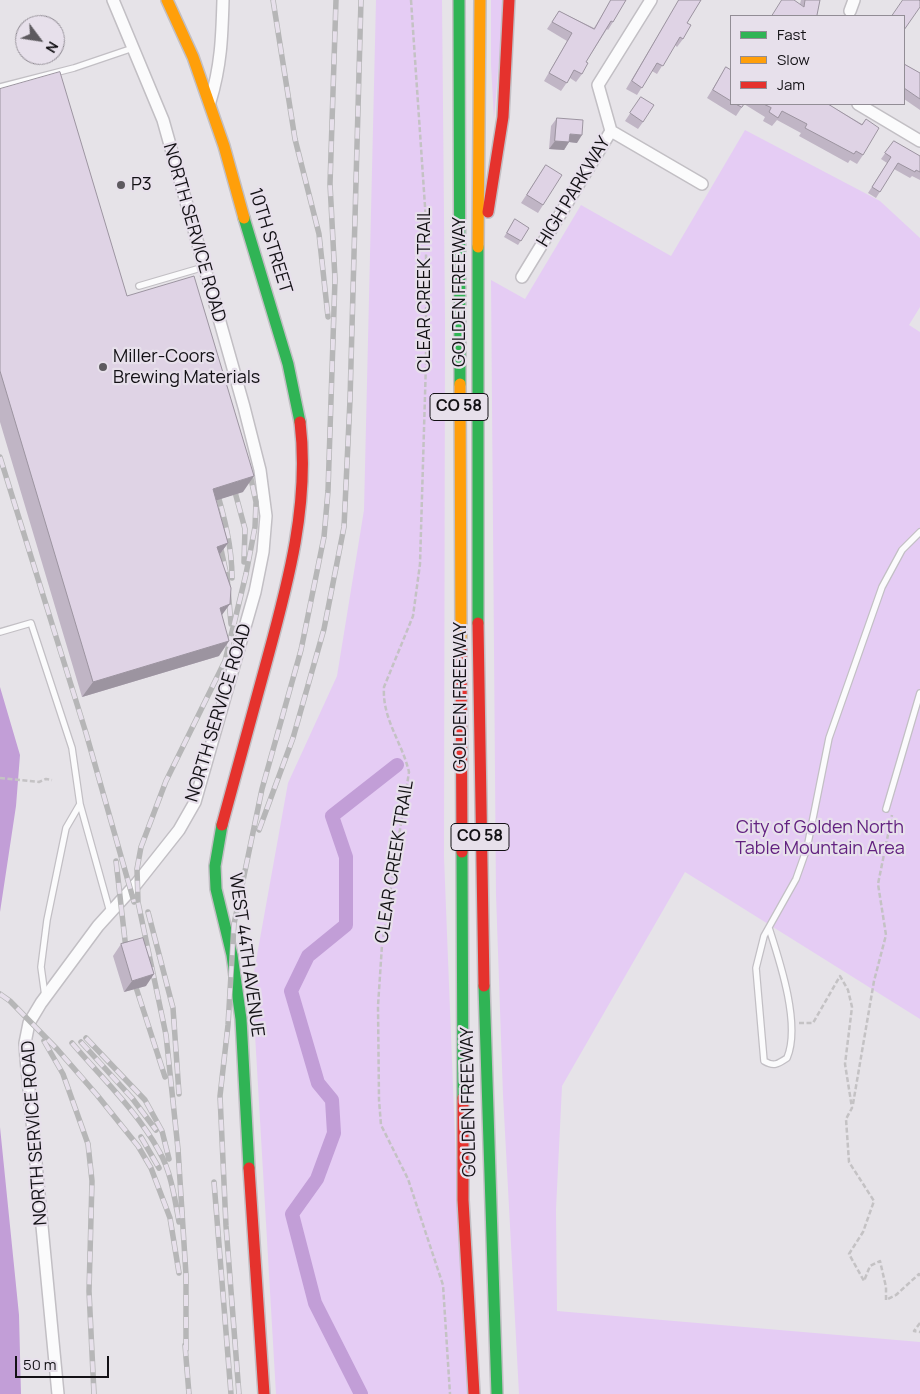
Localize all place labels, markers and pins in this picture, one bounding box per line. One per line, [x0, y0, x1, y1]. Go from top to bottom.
place label: P3 [131, 174, 152, 196]
marker: P3 [115, 179, 127, 191]
place label: Miller-Coors Brewing Materials [113, 346, 260, 388]
marker: Miller-Coors Brewing Materials [97, 361, 109, 373]

